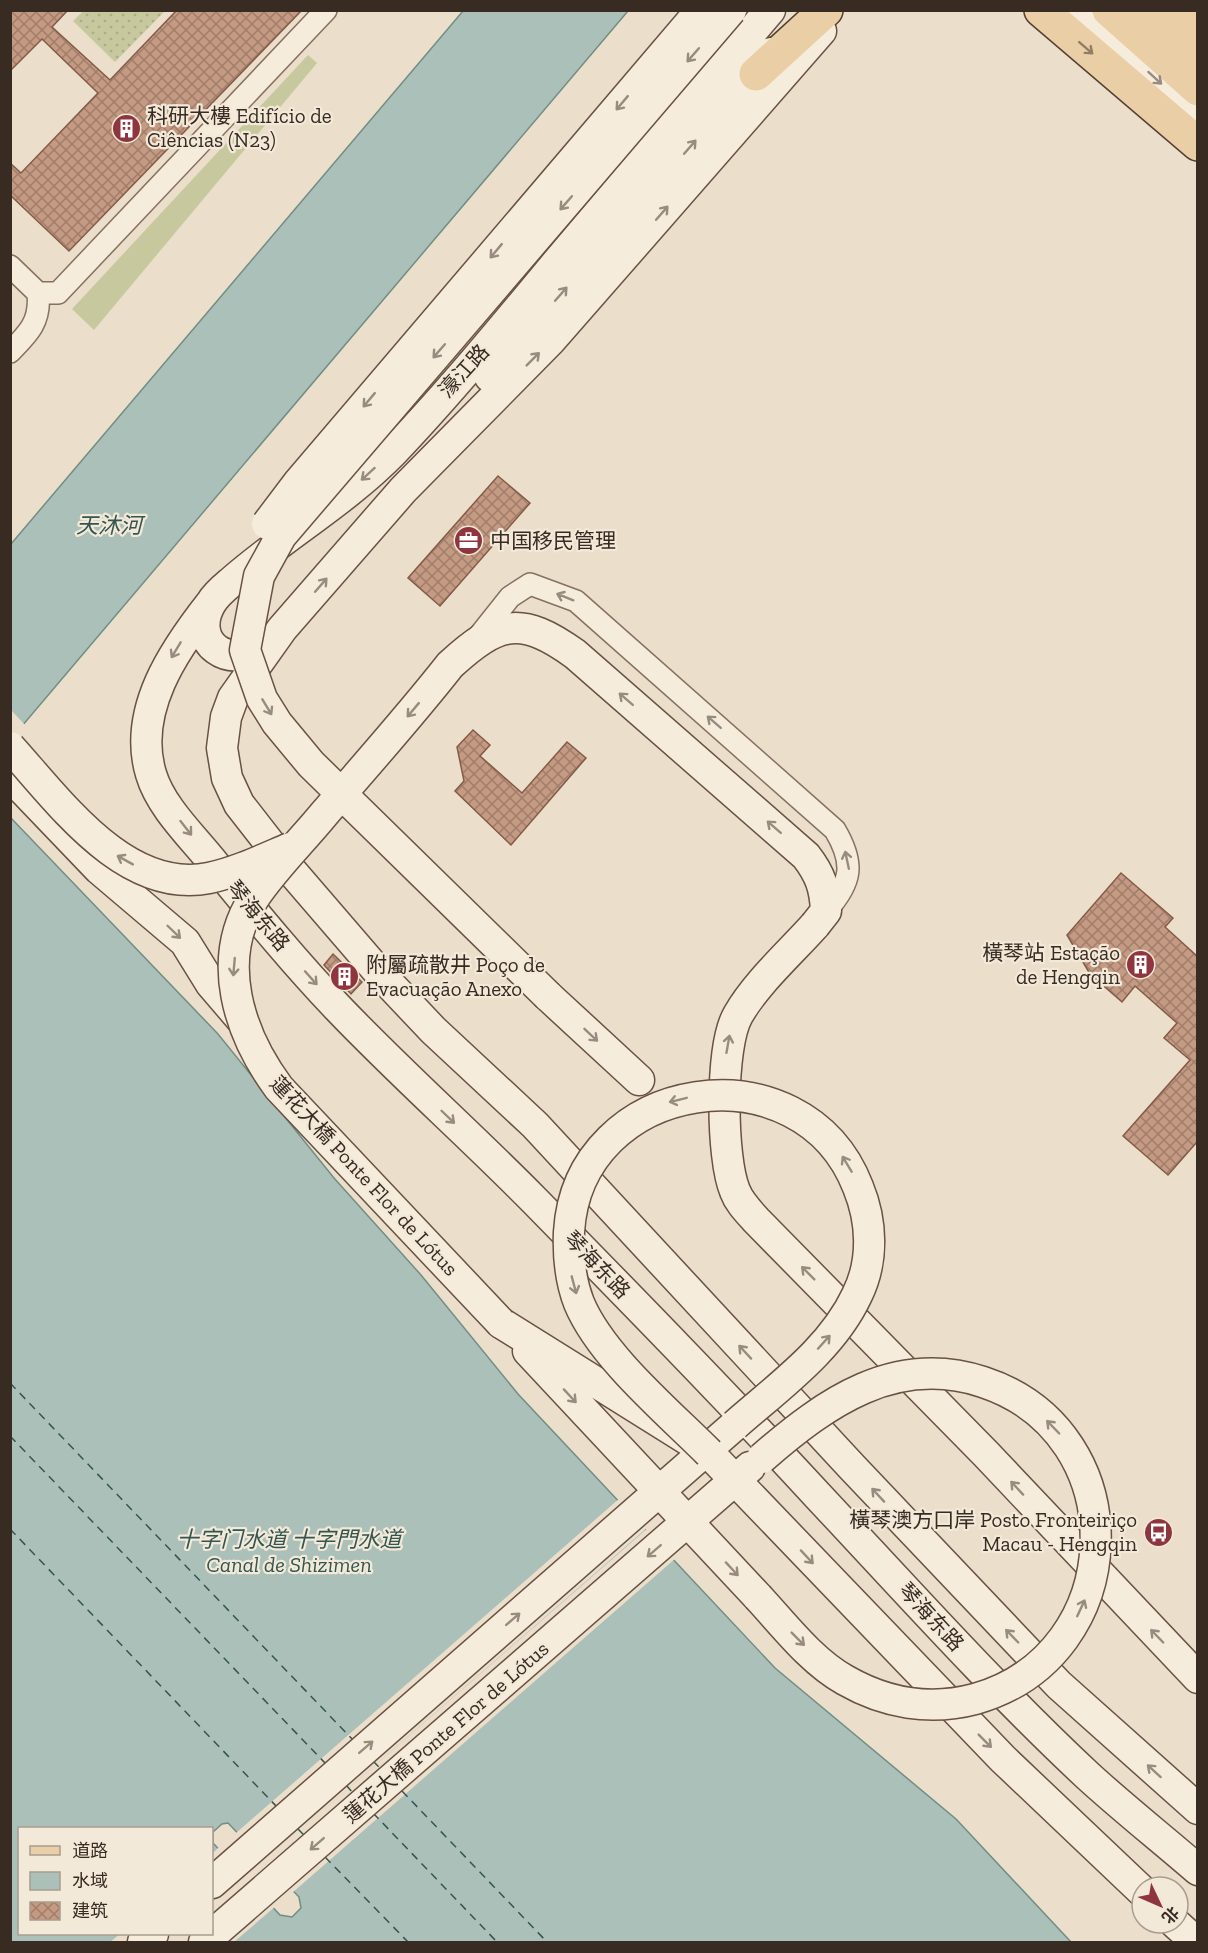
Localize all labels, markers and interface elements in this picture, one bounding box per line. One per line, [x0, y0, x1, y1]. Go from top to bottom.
one-way arrow [1078, 41, 1094, 54]
one-way arrow [686, 47, 699, 63]
one-way arrow [1147, 71, 1162, 85]
one-way arrow [615, 95, 629, 110]
place label: 科研大樓 Edifício de Ciências (N23) [147, 103, 332, 152]
building icon: 科研大樓 Edifício de Ciências (N23) [110, 112, 142, 144]
one-way arrow [683, 140, 697, 155]
one-way arrow [559, 195, 573, 210]
one-way arrow [655, 206, 669, 221]
one-way arrow [489, 243, 502, 259]
one-way arrow [554, 287, 568, 302]
street label: 濠江路 [433, 339, 494, 402]
one-way arrow [432, 343, 446, 358]
one-way arrow [525, 351, 540, 366]
one-way arrow [362, 392, 376, 407]
one-way arrow [361, 467, 376, 481]
water label: 天沐河 [76, 512, 146, 539]
office icon: 中国移民管理 [453, 525, 485, 557]
place label: 中国移民管理 [490, 528, 616, 553]
one-way arrow [314, 578, 328, 593]
one-way arrow [556, 591, 575, 602]
one-way arrow [170, 641, 182, 658]
one-way arrow [619, 693, 635, 707]
one-way arrow [262, 698, 274, 715]
one-way arrow [406, 702, 420, 717]
one-way arrow [707, 715, 722, 729]
one-way arrow [180, 820, 193, 836]
one-way arrow [767, 820, 782, 834]
one-way arrow [841, 851, 852, 870]
one-way arrow [117, 854, 134, 866]
street label: 琴海东路 [222, 875, 295, 956]
one-way arrow [167, 925, 182, 939]
place label: 橫琴站 Estação de Hengqin [982, 940, 1120, 989]
building icon: 橫琴站 Estação de Hengqin [1125, 949, 1157, 981]
place label: 附屬疏散井 Poço de Evacuação Anexo [366, 952, 545, 1001]
one-way arrow [228, 956, 239, 976]
building icon: 附屬疏散井 Poço de Evacuação Anexo [329, 961, 361, 993]
one-way arrow [304, 970, 318, 985]
one-way arrow [583, 1028, 598, 1042]
one-way arrow [723, 1035, 734, 1055]
street label: 蓮花大橋 Ponte Flor de Lótus [265, 1071, 464, 1281]
one-way arrow [669, 1095, 688, 1107]
one-way arrow [440, 1109, 455, 1124]
one-way arrow [841, 1156, 853, 1173]
street label: 琴海东路 [559, 1226, 636, 1304]
one-way arrow [801, 1265, 815, 1280]
one-way arrow [569, 1275, 580, 1294]
one-way arrow [816, 1335, 831, 1350]
one-way arrow [738, 1345, 752, 1360]
one-way arrow [563, 1389, 577, 1404]
one-way arrow [1046, 1420, 1060, 1435]
one-way arrow [1010, 1480, 1024, 1495]
one-way arrow [871, 1488, 885, 1503]
place label: 橫琴澳方口岸 Posto Fronteiriço Macau - Hengqin [849, 1507, 1137, 1556]
bus stop icon: 橫琴澳方口岸 Posto Fronteiriço Macau - Hengqin [1142, 1516, 1174, 1548]
water label: 十字门水道 十字門水道 Canal de Shizimen [177, 1526, 404, 1578]
one-way arrow [647, 1544, 662, 1558]
one-way arrow [800, 1549, 814, 1564]
one-way arrow [724, 1562, 739, 1577]
street label: 琴海东路 [894, 1577, 969, 1656]
one-way arrow [1076, 1600, 1087, 1618]
one-way arrow [505, 1612, 520, 1626]
one-way arrow [1150, 1628, 1164, 1643]
one-way arrow [1005, 1629, 1020, 1644]
one-way arrow [791, 1632, 805, 1647]
street label: 蓮花大橋 Ponte Flor de Lótus [338, 1636, 554, 1828]
one-way arrow [977, 1733, 992, 1748]
one-way arrow [358, 1740, 373, 1754]
one-way arrow [1147, 1764, 1162, 1778]
legend [18, 1827, 213, 1935]
one-way arrow [310, 1837, 325, 1851]
text: 道路 [72, 1840, 108, 1862]
text: 水域 [72, 1870, 108, 1892]
north arrow [1130, 1875, 1190, 1935]
text: 建筑 [72, 1900, 108, 1922]
text: 北 [1158, 1903, 1183, 1927]

